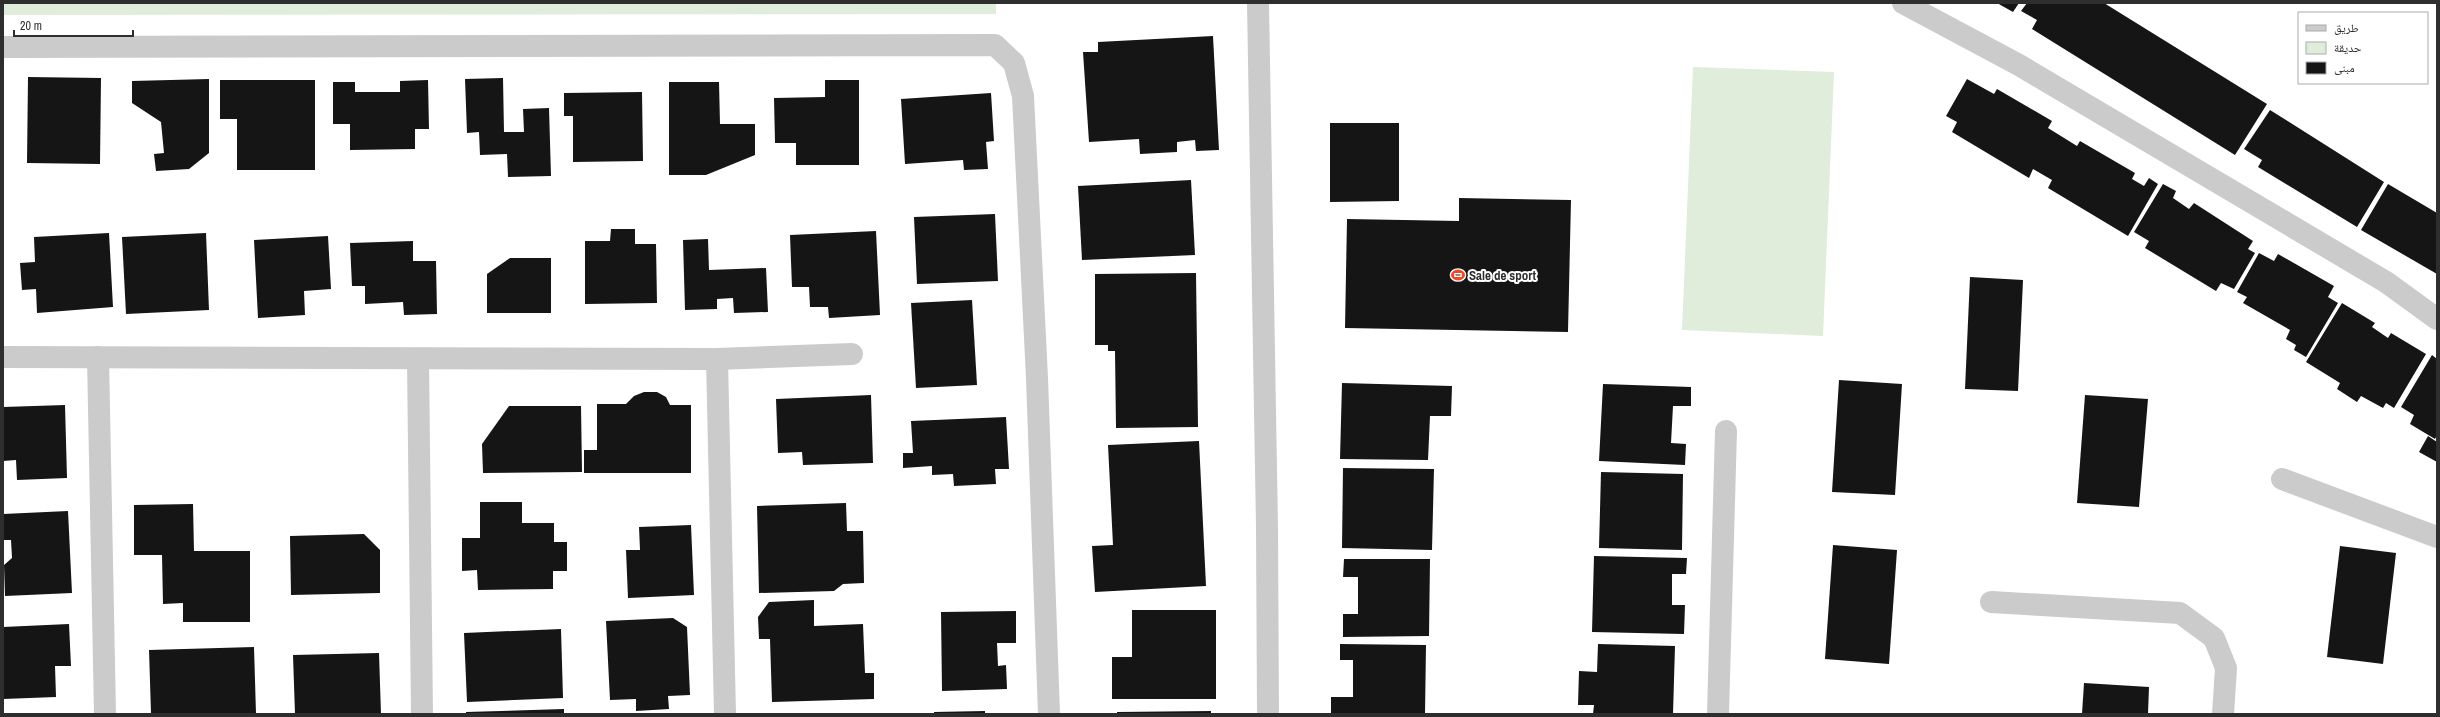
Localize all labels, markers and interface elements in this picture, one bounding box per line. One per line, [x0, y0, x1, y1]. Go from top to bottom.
scale bar [14, 12, 133, 38]
legend [2298, 12, 2428, 84]
text: 20 m [20, 18, 42, 34]
text: طريق [2334, 20, 2359, 36]
text: حديقة [2334, 40, 2362, 56]
text: مبنى [2334, 60, 2355, 76]
sports icon: Sale de sport [1450, 267, 1466, 283]
place label: Sale de sport [1469, 267, 1536, 284]

